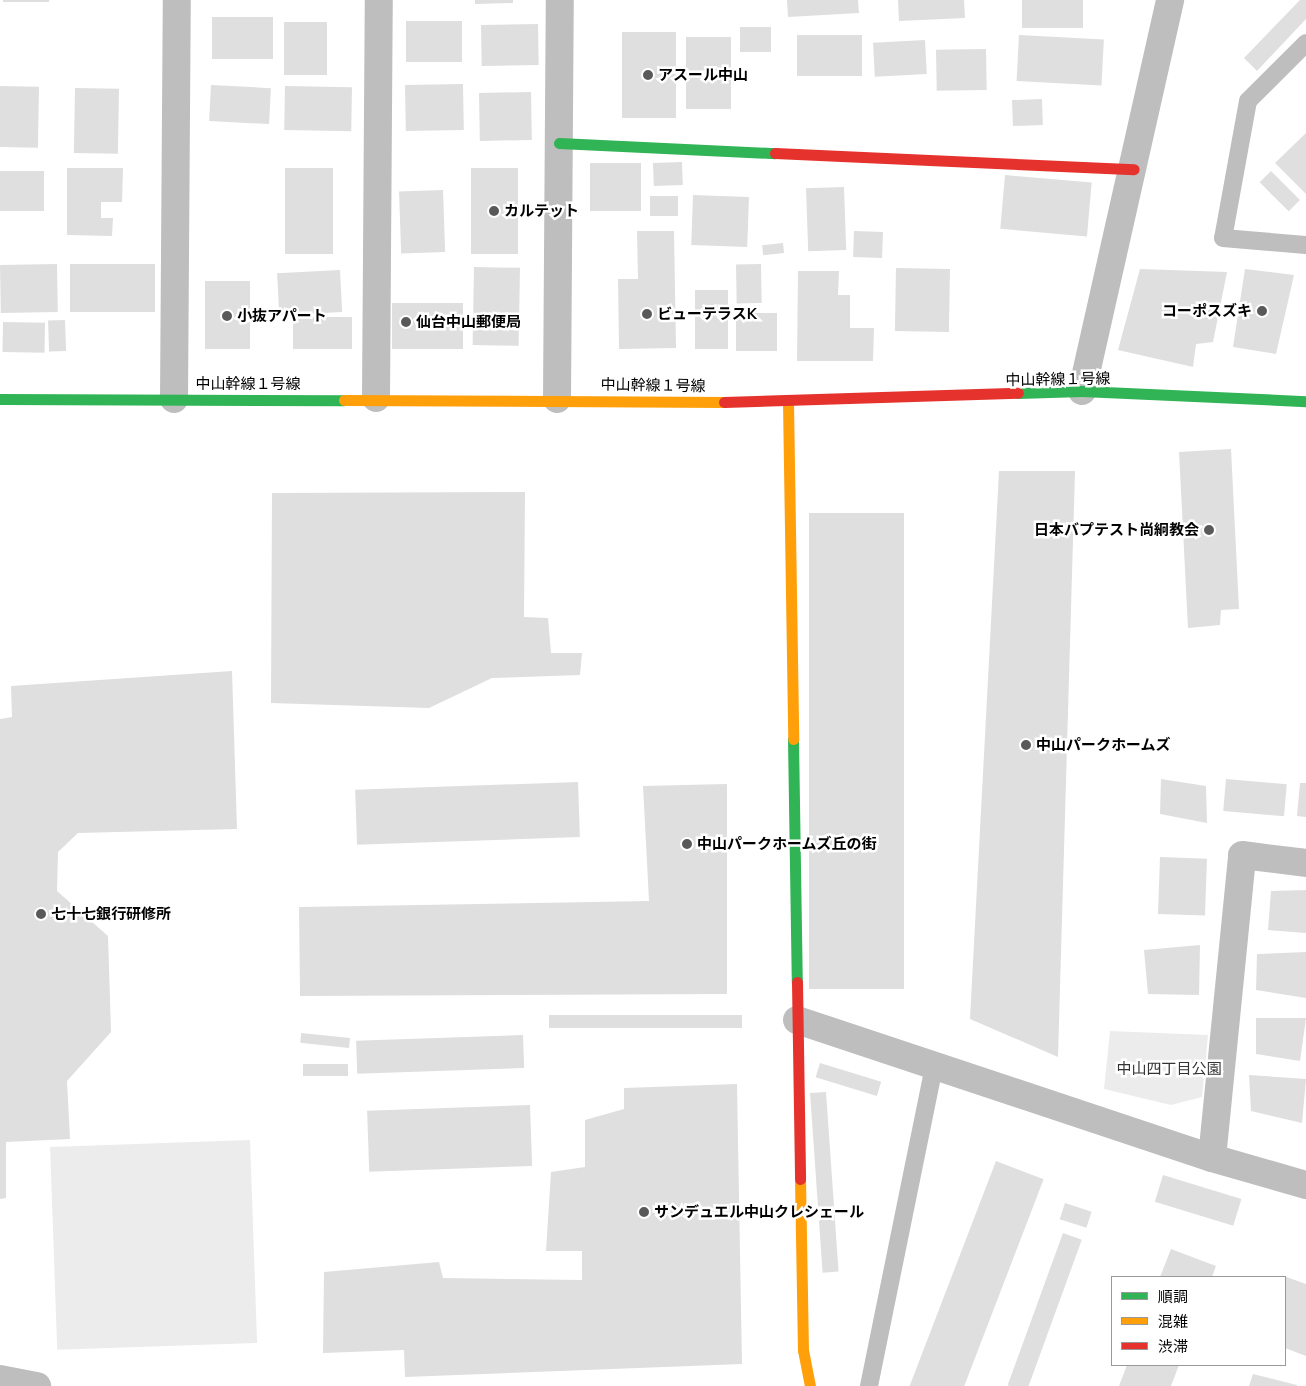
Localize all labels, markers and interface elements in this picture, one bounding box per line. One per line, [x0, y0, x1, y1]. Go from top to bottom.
place label: アスール中山 [658, 66, 748, 84]
marker: アスール中山 [642, 69, 654, 81]
place label: カルテット [504, 202, 579, 220]
marker: カルテット [488, 205, 500, 217]
place label: コーポスズキ [1162, 302, 1252, 320]
place label: ビューテラスK [657, 305, 757, 323]
marker: コーポスズキ [1256, 305, 1268, 317]
place label: 小抜アパート [237, 307, 327, 325]
marker: ビューテラスK [641, 308, 653, 320]
marker: 小抜アパート [221, 310, 233, 322]
place label: 仙台中山郵便局 [416, 313, 521, 331]
marker: 仙台中山郵便局 [400, 316, 412, 328]
street label: 中山幹線１号線 [1005, 369, 1111, 389]
street label: 中山幹線１号線 [196, 375, 300, 393]
street label: 中山幹線１号線 [600, 375, 706, 395]
place label: 日本バプテスト尚絅教会 [1034, 521, 1199, 539]
marker: 日本バプテスト尚絅教会 [1203, 524, 1215, 536]
place label: 中山パークホームズ [1036, 736, 1171, 754]
marker: 中山パークホームズ [1020, 739, 1032, 751]
place label: 中山パークホームズ丘の街 [697, 835, 877, 853]
marker: 中山パークホームズ丘の街 [681, 838, 693, 850]
place label: 七十七銀行研修所 [51, 905, 171, 923]
marker: 七十七銀行研修所 [35, 908, 47, 920]
park label: 中山四丁目公園 [1117, 1060, 1221, 1078]
place label: サンデュエル中山クレシェール [654, 1203, 864, 1221]
marker: サンデュエル中山クレシェール [638, 1206, 650, 1218]
legend [1111, 1276, 1286, 1366]
text: 順調 [1158, 1287, 1188, 1306]
text: 混雑 [1158, 1312, 1188, 1331]
text: 渋滞 [1158, 1337, 1188, 1356]

